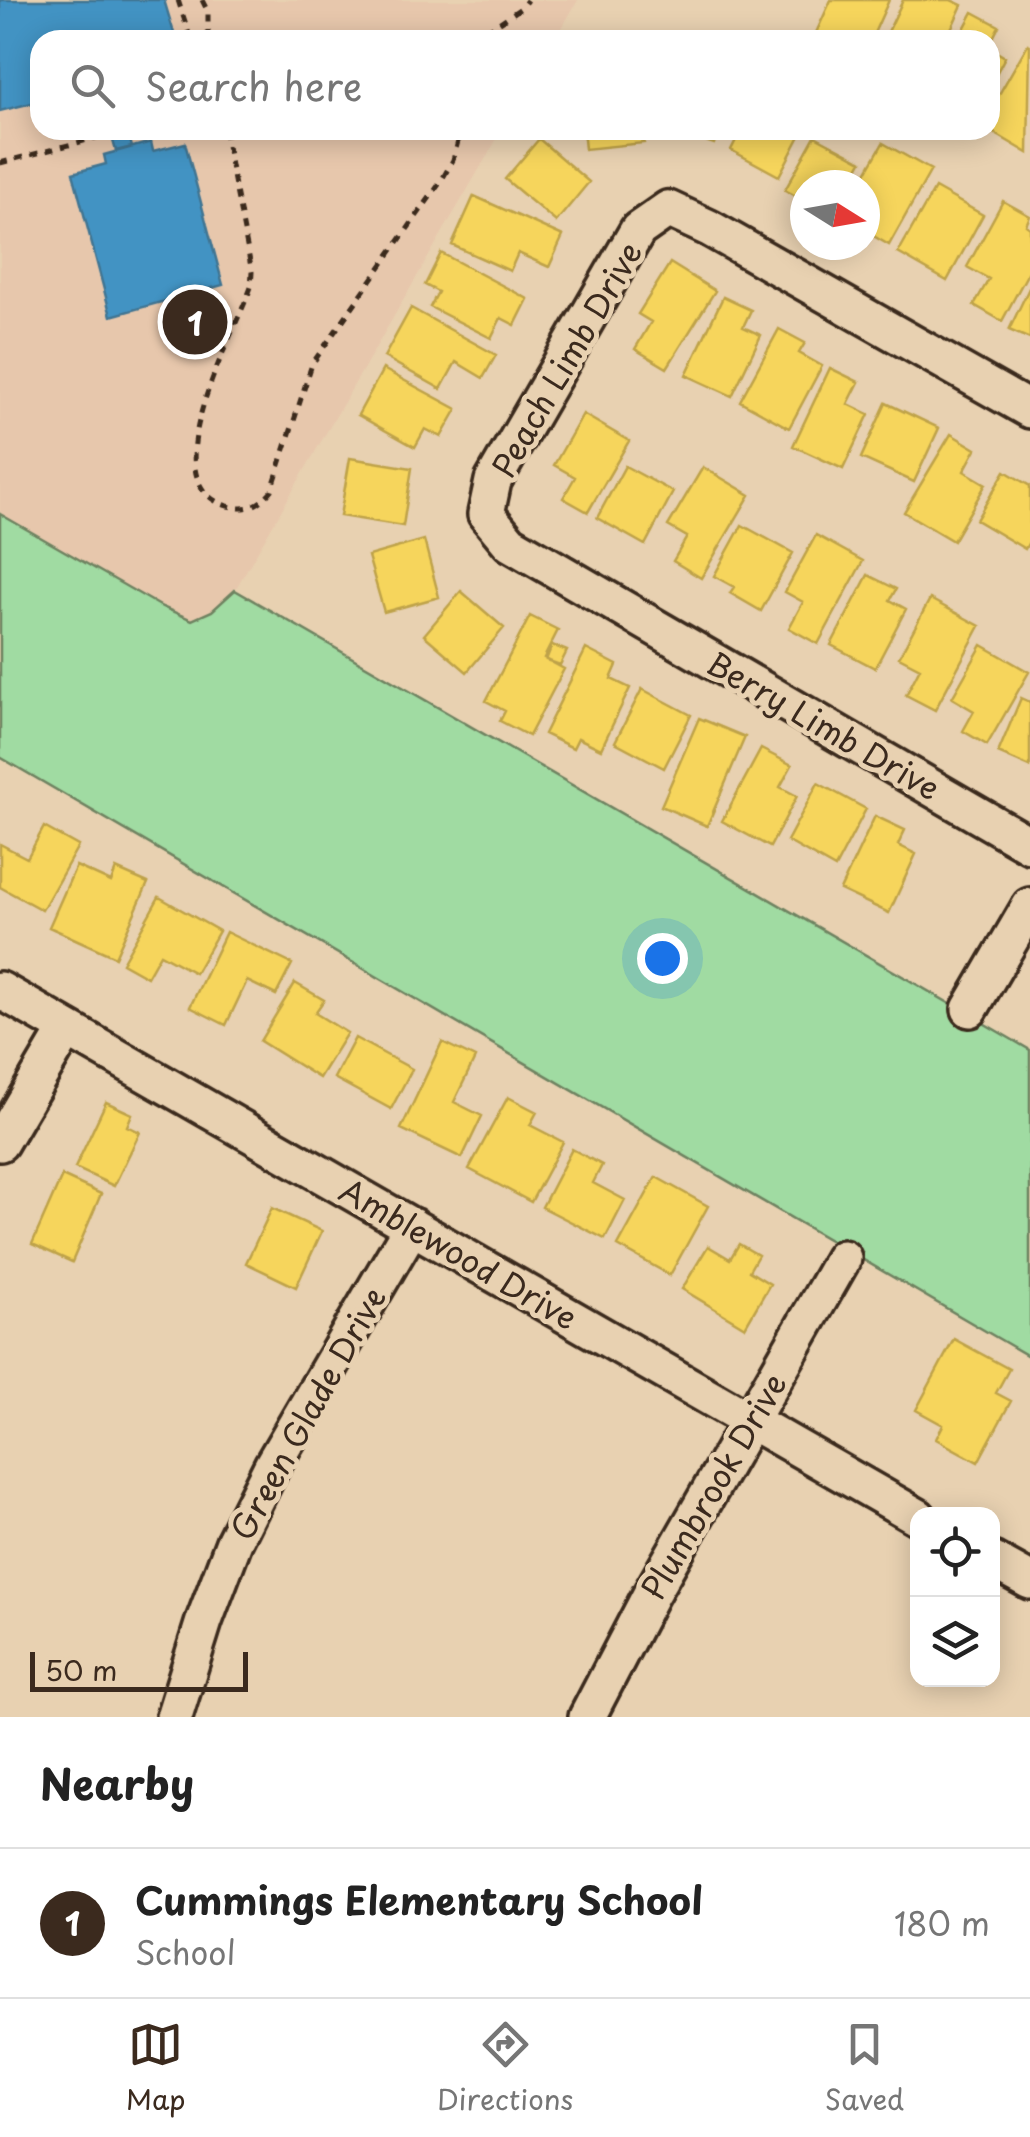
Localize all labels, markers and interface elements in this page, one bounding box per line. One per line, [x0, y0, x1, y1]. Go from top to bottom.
search box [30, 30, 1000, 140]
text: Search here [145, 57, 362, 114]
icon: search [65, 58, 120, 113]
north arrow [790, 170, 880, 260]
street label: Peach Limb Drive [479, 232, 653, 486]
pin: 1 [162, 284, 228, 360]
street label: Berry Limb Drive [699, 639, 949, 811]
your location [637, 933, 688, 984]
street label: Amblewood Drive [331, 1165, 587, 1341]
street label: Green Glade Drive [217, 1278, 397, 1548]
street label: Plumbrook Drive [629, 1364, 797, 1608]
map controls [910, 1507, 1000, 1687]
button: locate [910, 1507, 1000, 1597]
button: layers [910, 1597, 1000, 1687]
scale bar [30, 1647, 248, 1692]
text: 50 m [45, 1648, 118, 1691]
text: Nearby [40, 1751, 194, 1814]
text: Cummings Elementary School [135, 1871, 703, 1928]
text: 1 [65, 1899, 80, 1947]
text: 180 m [894, 1899, 990, 1947]
text: School [135, 1928, 236, 1976]
tab: Map [126, 2017, 186, 2120]
tab: Directions [437, 2017, 573, 2120]
tab: Saved [825, 2017, 904, 2120]

